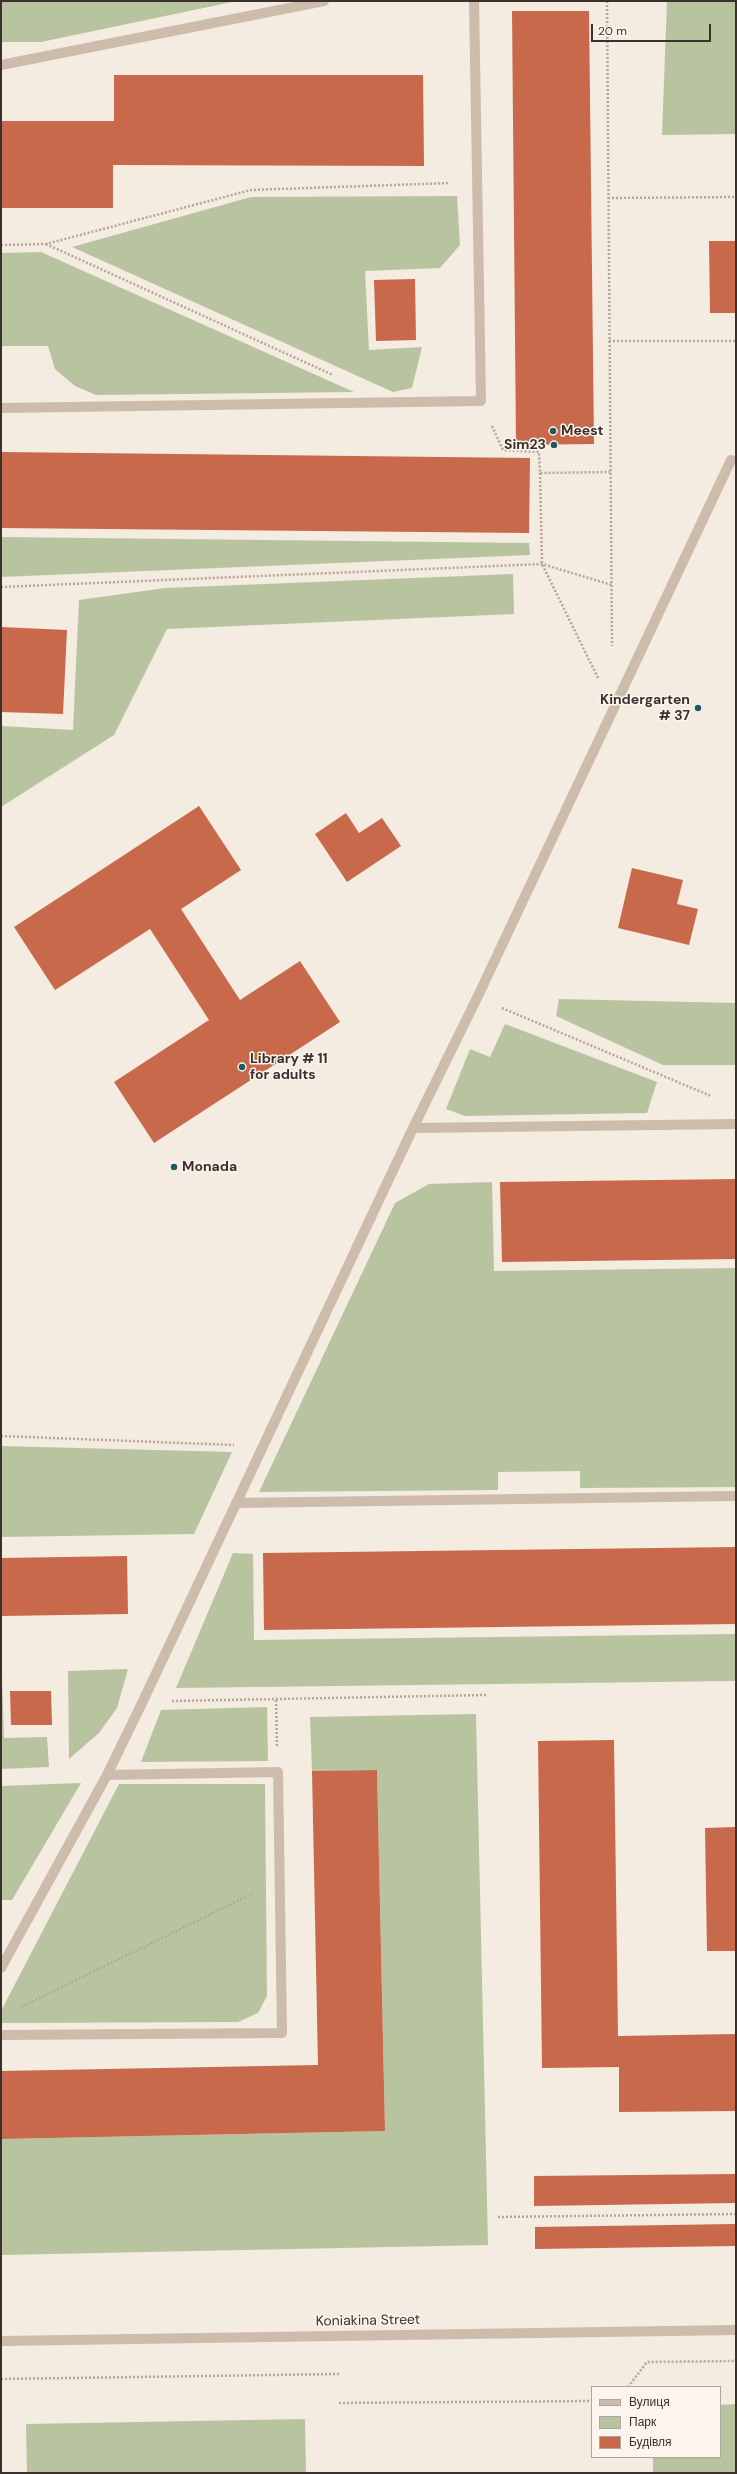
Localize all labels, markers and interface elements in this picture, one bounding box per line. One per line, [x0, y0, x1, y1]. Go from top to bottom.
scale bar [593, 16, 713, 42]
text: 20 m [598, 23, 627, 39]
place label: Meest [561, 423, 604, 439]
marker: Meest [548, 426, 558, 436]
place label: Sim23 [504, 437, 546, 453]
marker: Sim23 [549, 440, 559, 450]
place label: Kindergarten # 37 [600, 692, 690, 724]
marker: Kindergarten # 37 [693, 703, 703, 713]
place label: Library # 11 for adults [250, 1051, 328, 1084]
marker: Library # 11 for adults [237, 1062, 247, 1072]
place label: Monada [182, 1159, 237, 1175]
marker: Monada [169, 1162, 179, 1172]
street label: Koniakina Street [316, 2312, 420, 2330]
legend [591, 2386, 721, 2458]
text: Вулиця [629, 2394, 670, 2410]
text: Парк [629, 2414, 656, 2430]
text: Будівля [629, 2434, 671, 2450]

